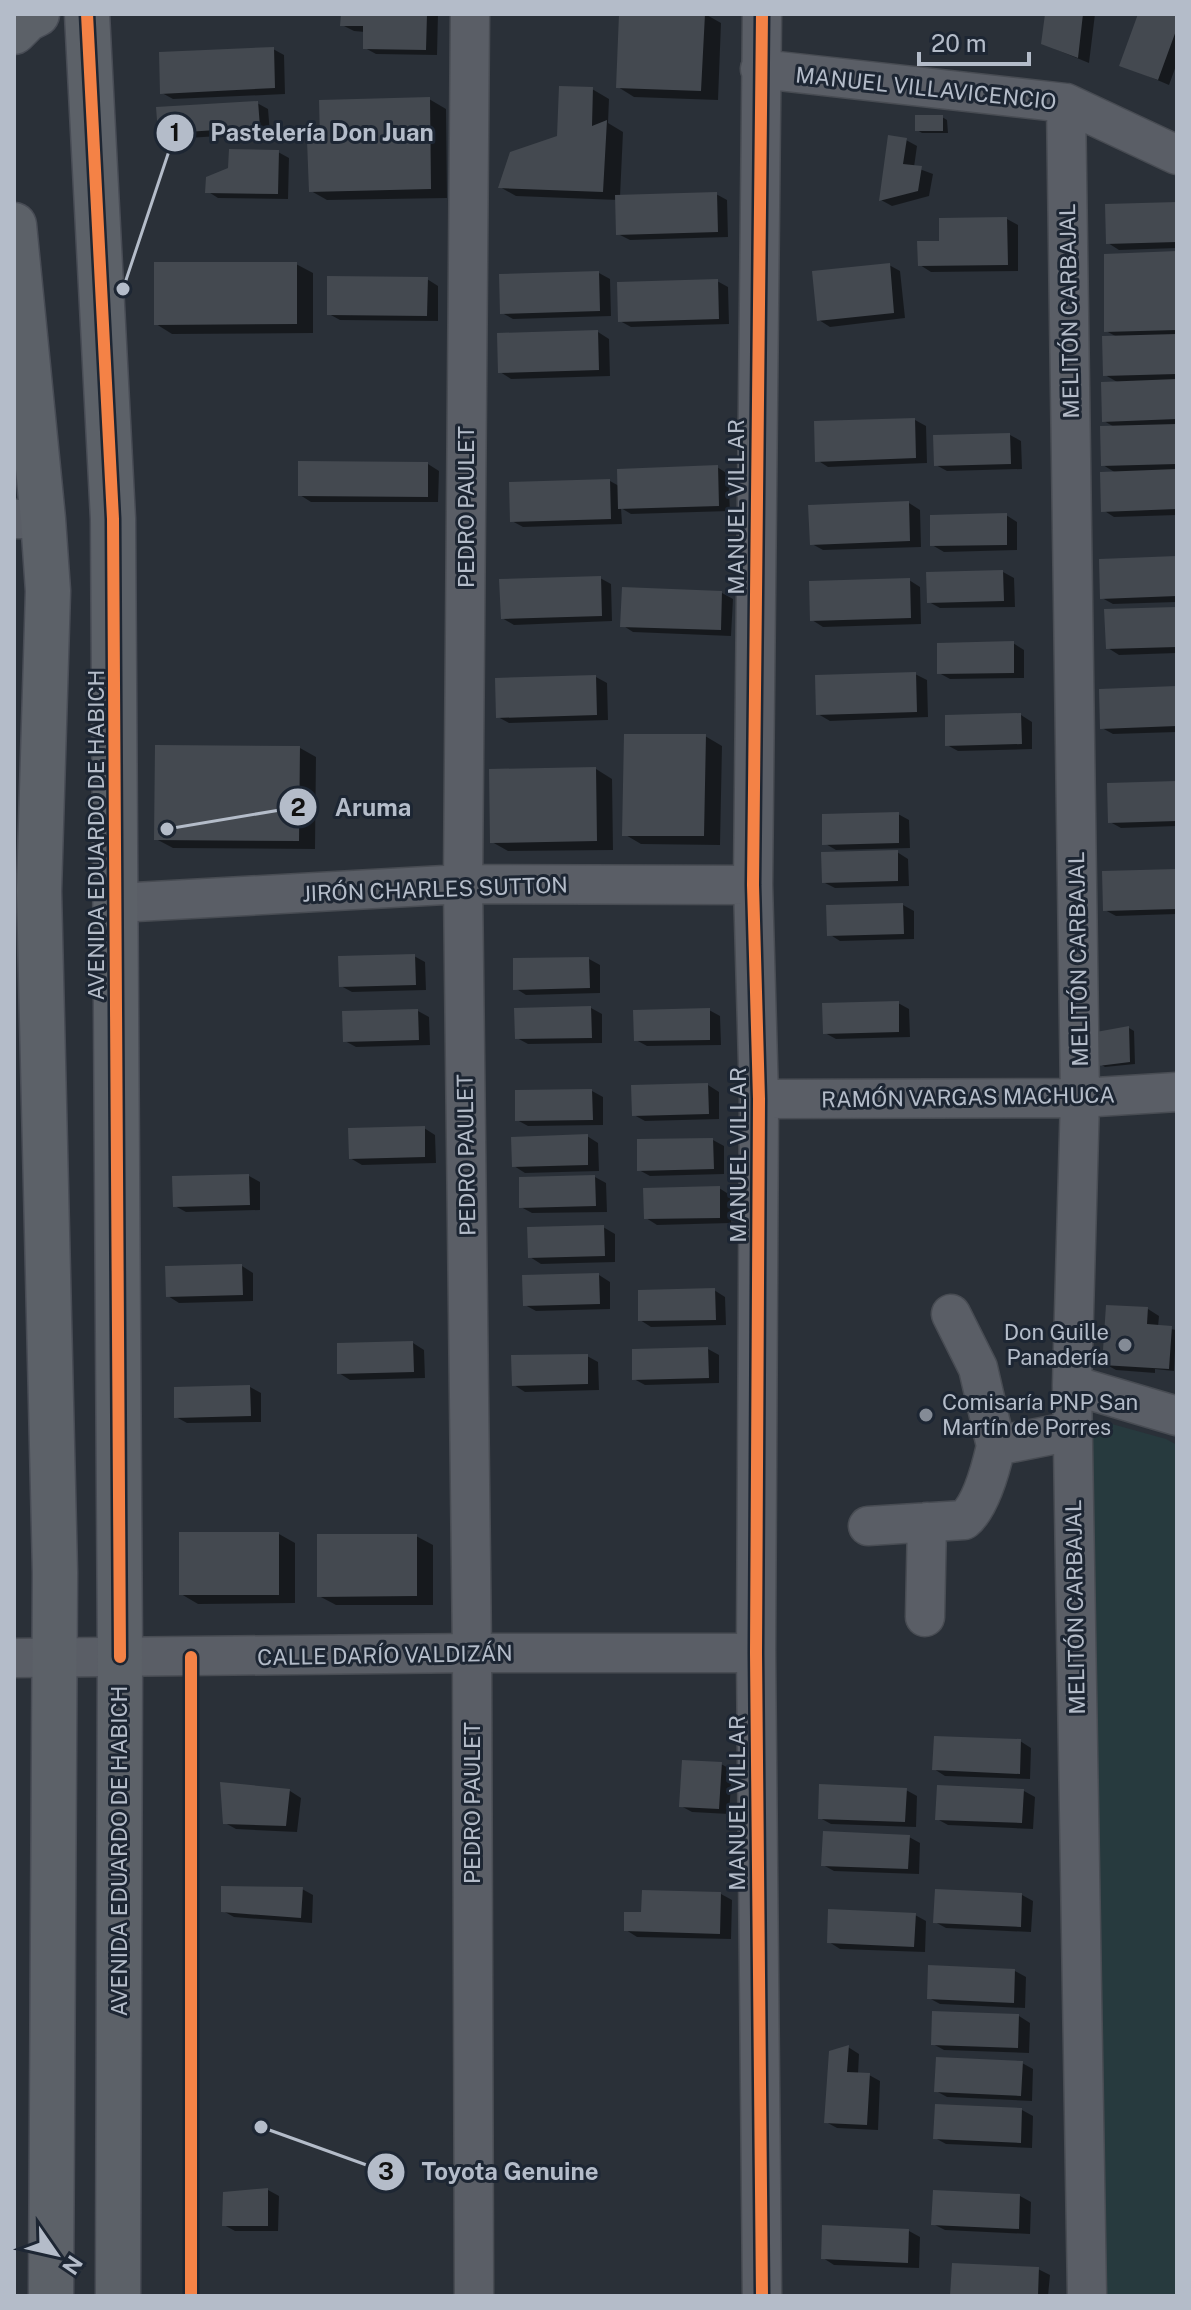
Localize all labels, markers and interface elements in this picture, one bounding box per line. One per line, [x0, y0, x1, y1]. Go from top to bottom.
scale bar [919, 16, 1029, 66]
text: 20 m [931, 29, 987, 57]
street label: MANUEL VILLAVICENCIO [794, 61, 1058, 115]
callout: Pastelería Don Juan [155, 109, 450, 157]
text: 1 [170, 118, 180, 146]
text: Pastelería Don Juan [210, 118, 434, 146]
street label: MELITÓN CARBAJAL [1053, 203, 1084, 419]
street label: MANUEL VILLAR [723, 419, 749, 595]
street label: PEDRO PAULET [453, 426, 479, 588]
street label: AVENIDA EDUARDO DE HABICH [83, 670, 109, 1000]
callout: Aruma [278, 783, 427, 831]
text: 2 [290, 793, 306, 821]
text: Aruma [335, 793, 411, 821]
street label: MELITÓN CARBAJAL [1062, 851, 1093, 1067]
street label: JIRÓN CHARLES SUTTON [302, 870, 568, 907]
street label: MANUEL VILLAR [725, 1067, 751, 1243]
street label: PEDRO PAULET [452, 1074, 480, 1236]
street label: RAMÓN VARGAS MACHUCA [821, 1080, 1115, 1113]
place label: Don Guille Panadería [1004, 1319, 1109, 1370]
marker: Don Guille Panadería [1116, 1336, 1134, 1354]
place label: Comisaría PNP San Martín de Porres [942, 1389, 1138, 1440]
marker: Comisaría PNP San Martín de Porres [917, 1406, 935, 1424]
street label: MELITÓN CARBAJAL [1059, 1499, 1090, 1715]
street label: CALLE DARÍO VALDIZÁN [257, 1640, 513, 1670]
street label: AVENIDA EDUARDO DE HABICH [106, 1686, 132, 2016]
street label: MANUEL VILLAR [724, 1715, 750, 1891]
street label: PEDRO PAULET [459, 1722, 485, 1884]
callout: Toyota Genuine [366, 2148, 615, 2196]
text: 3 [378, 2157, 394, 2185]
text: Toyota Genuine [421, 2157, 599, 2185]
north arrow [16, 2214, 96, 2294]
text: N [57, 2251, 88, 2280]

